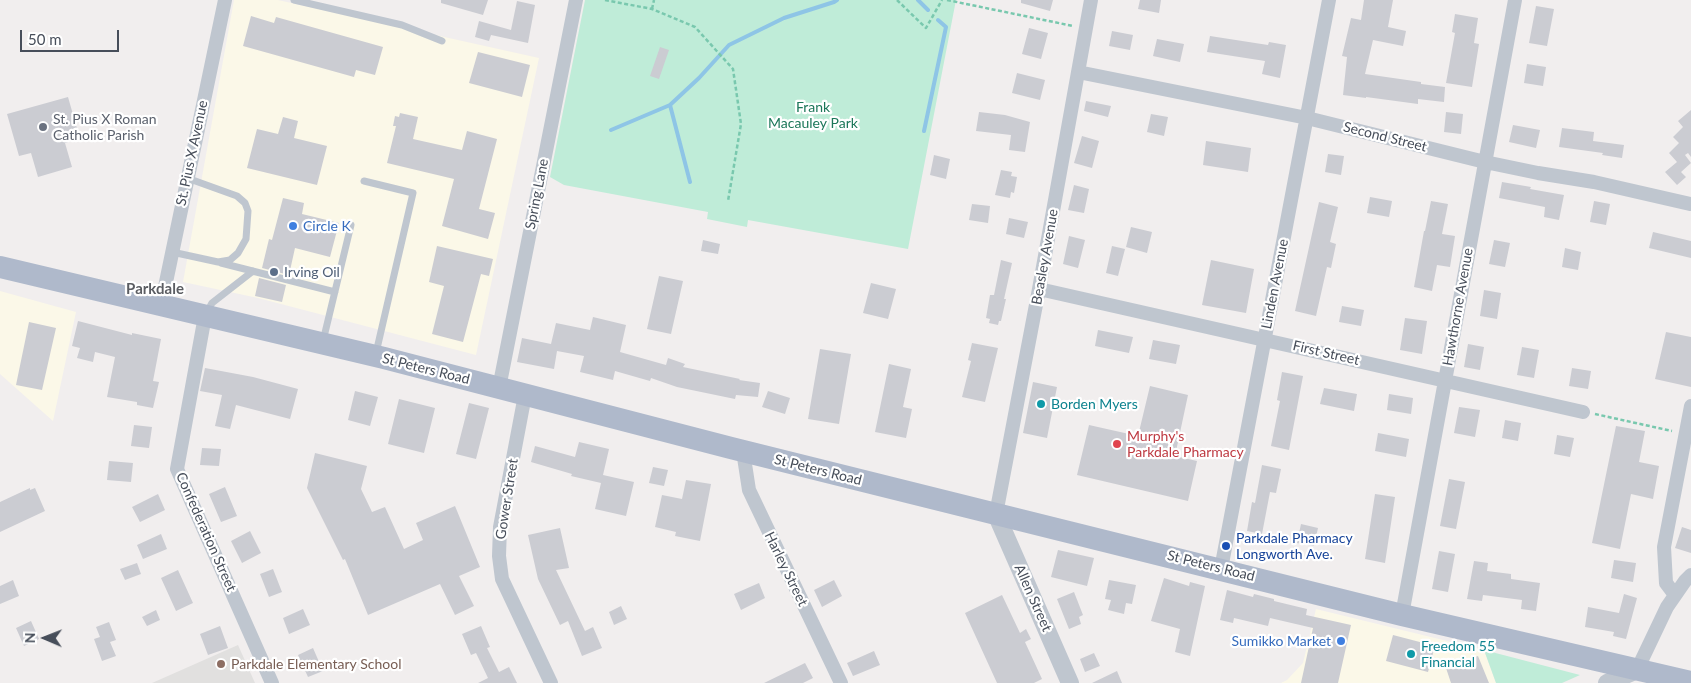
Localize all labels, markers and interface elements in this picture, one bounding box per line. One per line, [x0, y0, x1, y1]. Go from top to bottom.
scale bar [22, 20, 121, 52]
text: 50 m [28, 30, 62, 48]
street label: St. Pius X Avenue [173, 99, 211, 207]
park label: Frank Macauley Park [768, 99, 858, 132]
place label: St. Pius X Roman Catholic Parish [53, 111, 157, 144]
street label: Second Street [1341, 119, 1429, 155]
marker: St. Pius X Roman Catholic Parish [37, 121, 49, 133]
street label: Spring Lane [522, 157, 552, 231]
street label: Beasley Avenue [1028, 208, 1062, 306]
place label: Circle K [303, 218, 351, 234]
marker: Circle K [287, 220, 299, 232]
street label: Linden Avenue [1258, 238, 1292, 330]
street label: Hawthorne Avenue [1439, 247, 1477, 367]
place label: Irving Oil [284, 264, 340, 280]
marker: Irving Oil [268, 266, 280, 278]
district label: Parkdale [126, 280, 184, 298]
street label: First Street [1291, 337, 1361, 369]
street label: St Peters Road [381, 350, 471, 388]
place label: Borden Myers [1051, 396, 1138, 412]
marker: Borden Myers [1035, 398, 1047, 410]
place label: Murphy's Parkdale Pharmacy [1127, 428, 1244, 461]
marker: Murphy's Parkdale Pharmacy [1111, 438, 1123, 450]
street label: St Peters Road [773, 451, 863, 489]
street label: Gower Street [492, 457, 522, 541]
street label: Confederation Street [172, 470, 240, 594]
street label: Harley Street [761, 529, 811, 609]
place label: Parkdale Pharmacy Longworth Ave. [1236, 530, 1353, 562]
marker: Parkdale Pharmacy Longworth Ave. [1220, 540, 1232, 552]
street label: St Peters Road [1166, 547, 1256, 585]
street label: Allen Street [1011, 562, 1055, 634]
north arrow [20, 613, 70, 663]
text: N [21, 632, 38, 643]
place label: Sumikko Market [1232, 633, 1331, 649]
marker: Sumikko Market [1335, 635, 1347, 647]
place label: Freedom 55 Financial [1421, 638, 1495, 670]
marker: Freedom 55 Financial [1405, 648, 1417, 660]
place label: Parkdale Elementary School [231, 656, 402, 672]
marker: Parkdale Elementary School [215, 658, 227, 670]

